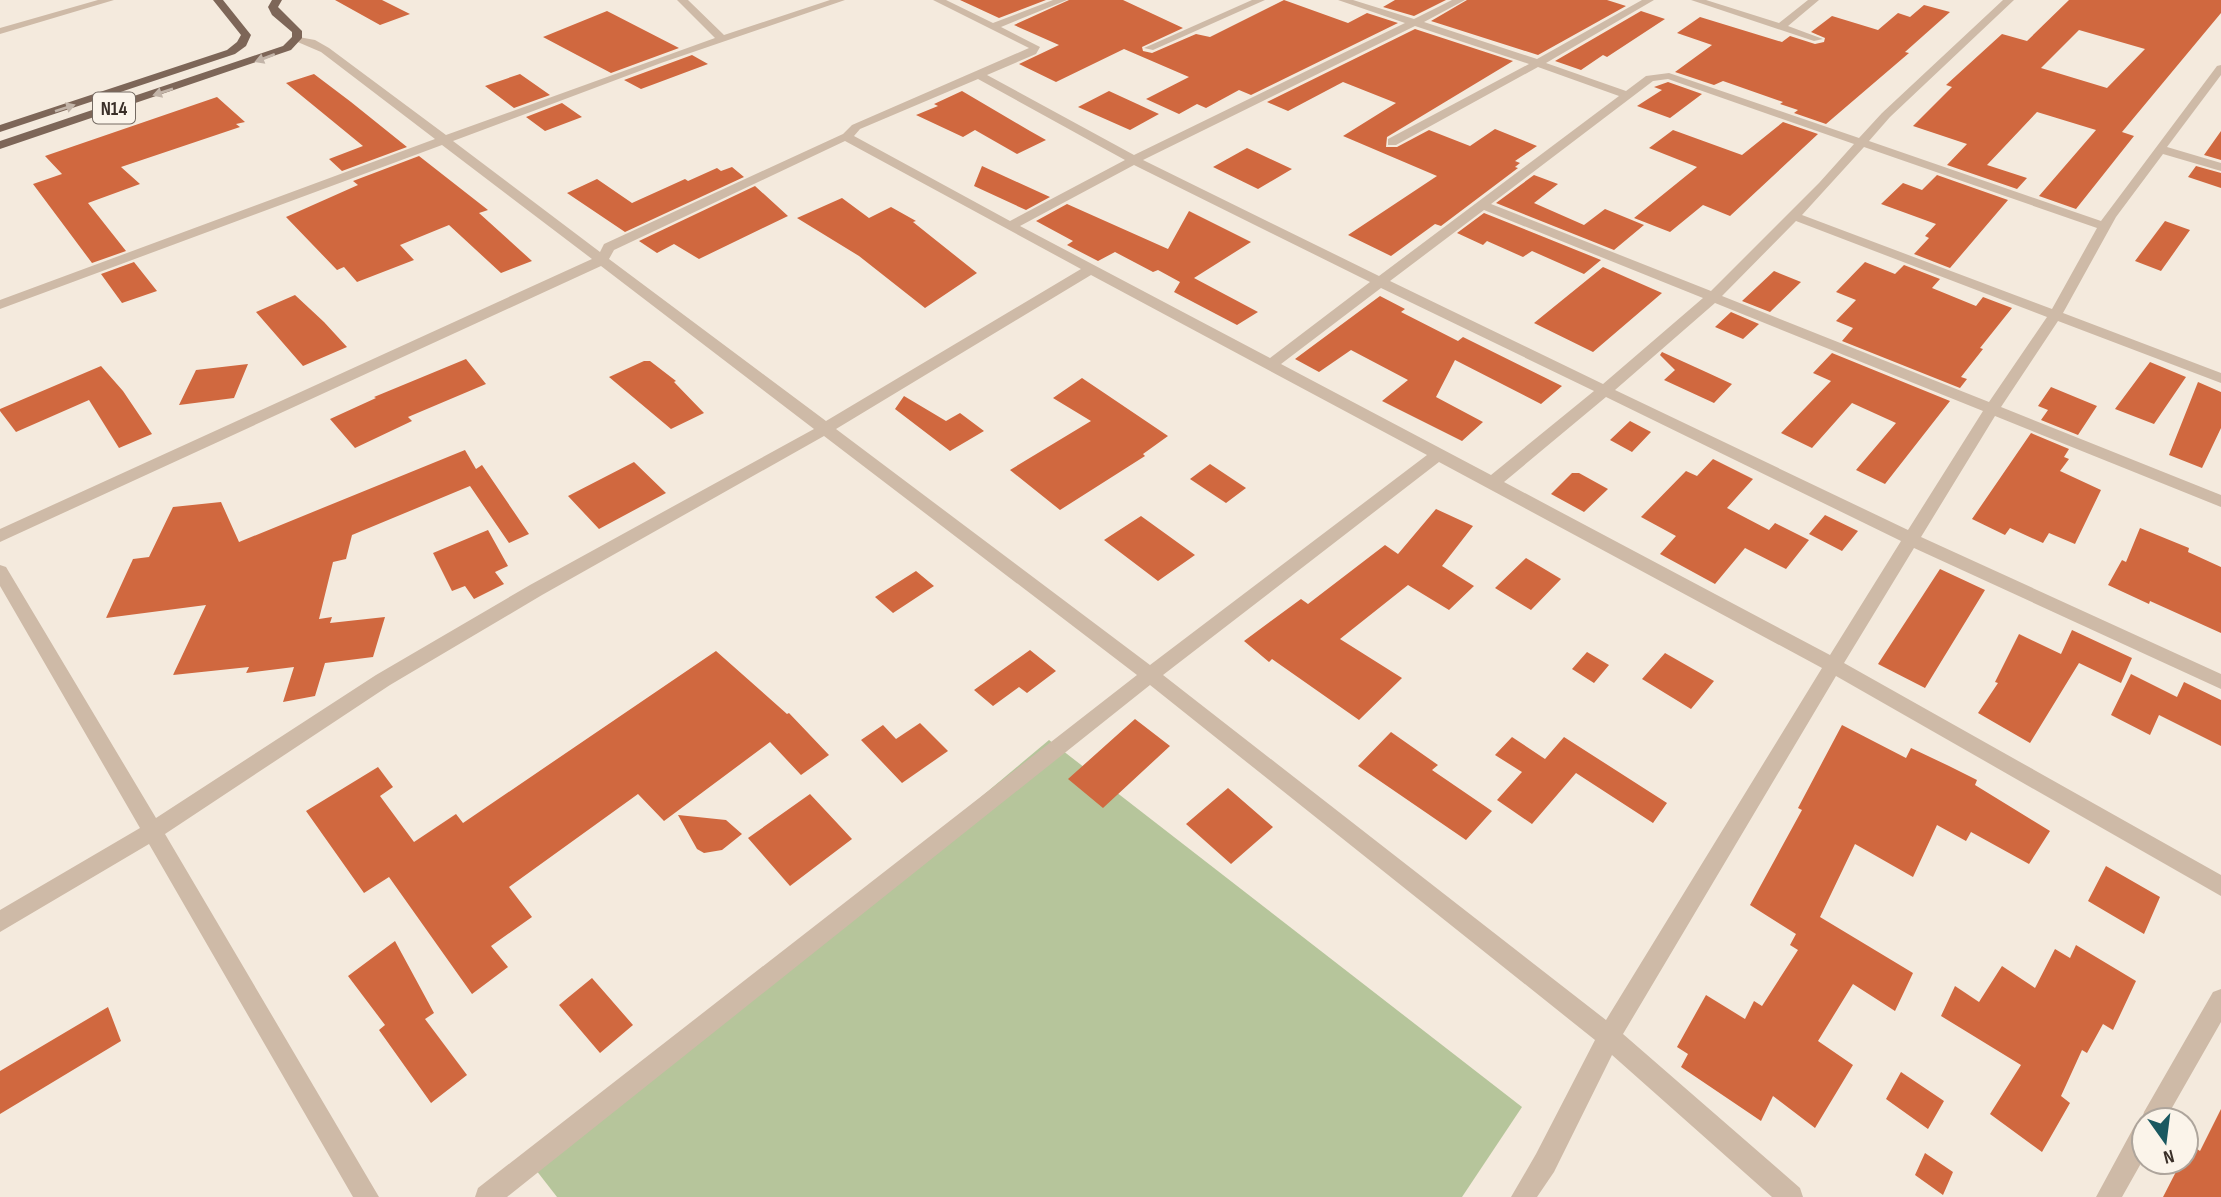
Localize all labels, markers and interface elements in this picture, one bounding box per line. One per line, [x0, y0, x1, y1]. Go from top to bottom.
one-way arrow [254, 52, 275, 63]
one-way arrow [152, 87, 173, 98]
road number: N14 [93, 92, 135, 124]
one-way arrow [55, 103, 76, 113]
north arrow [2130, 1106, 2200, 1176]
text: N [2161, 1144, 2176, 1168]

